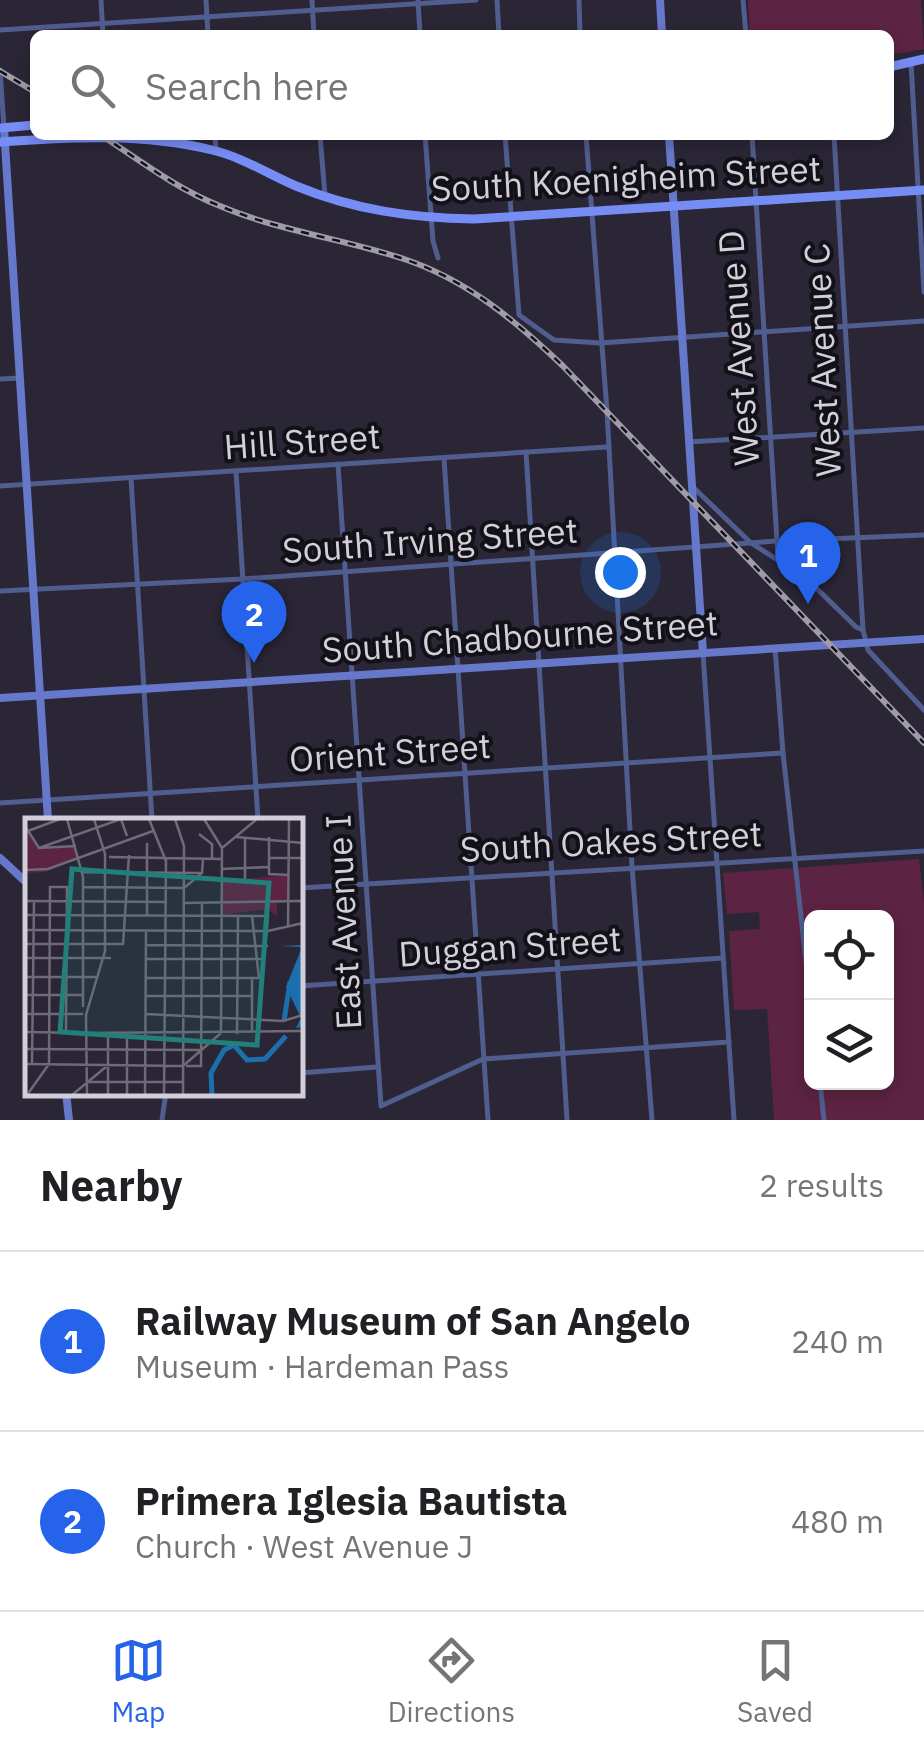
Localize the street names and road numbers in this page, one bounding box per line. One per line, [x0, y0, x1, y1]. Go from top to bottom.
street label: South Koenigheim Street [430, 145, 822, 211]
street label: West Avenue D [707, 229, 769, 467]
street label: West Avenue C [793, 242, 851, 478]
street label: Hill Street [222, 413, 382, 469]
street label: South Irving Street [281, 507, 579, 573]
street label: South Chadbourne Street [320, 599, 719, 673]
street label: Orient Street [288, 722, 492, 782]
street label: South Oakes Street [459, 810, 763, 872]
street label: East Avenue I [314, 813, 372, 1031]
street label: Duggan Street [397, 915, 623, 977]

